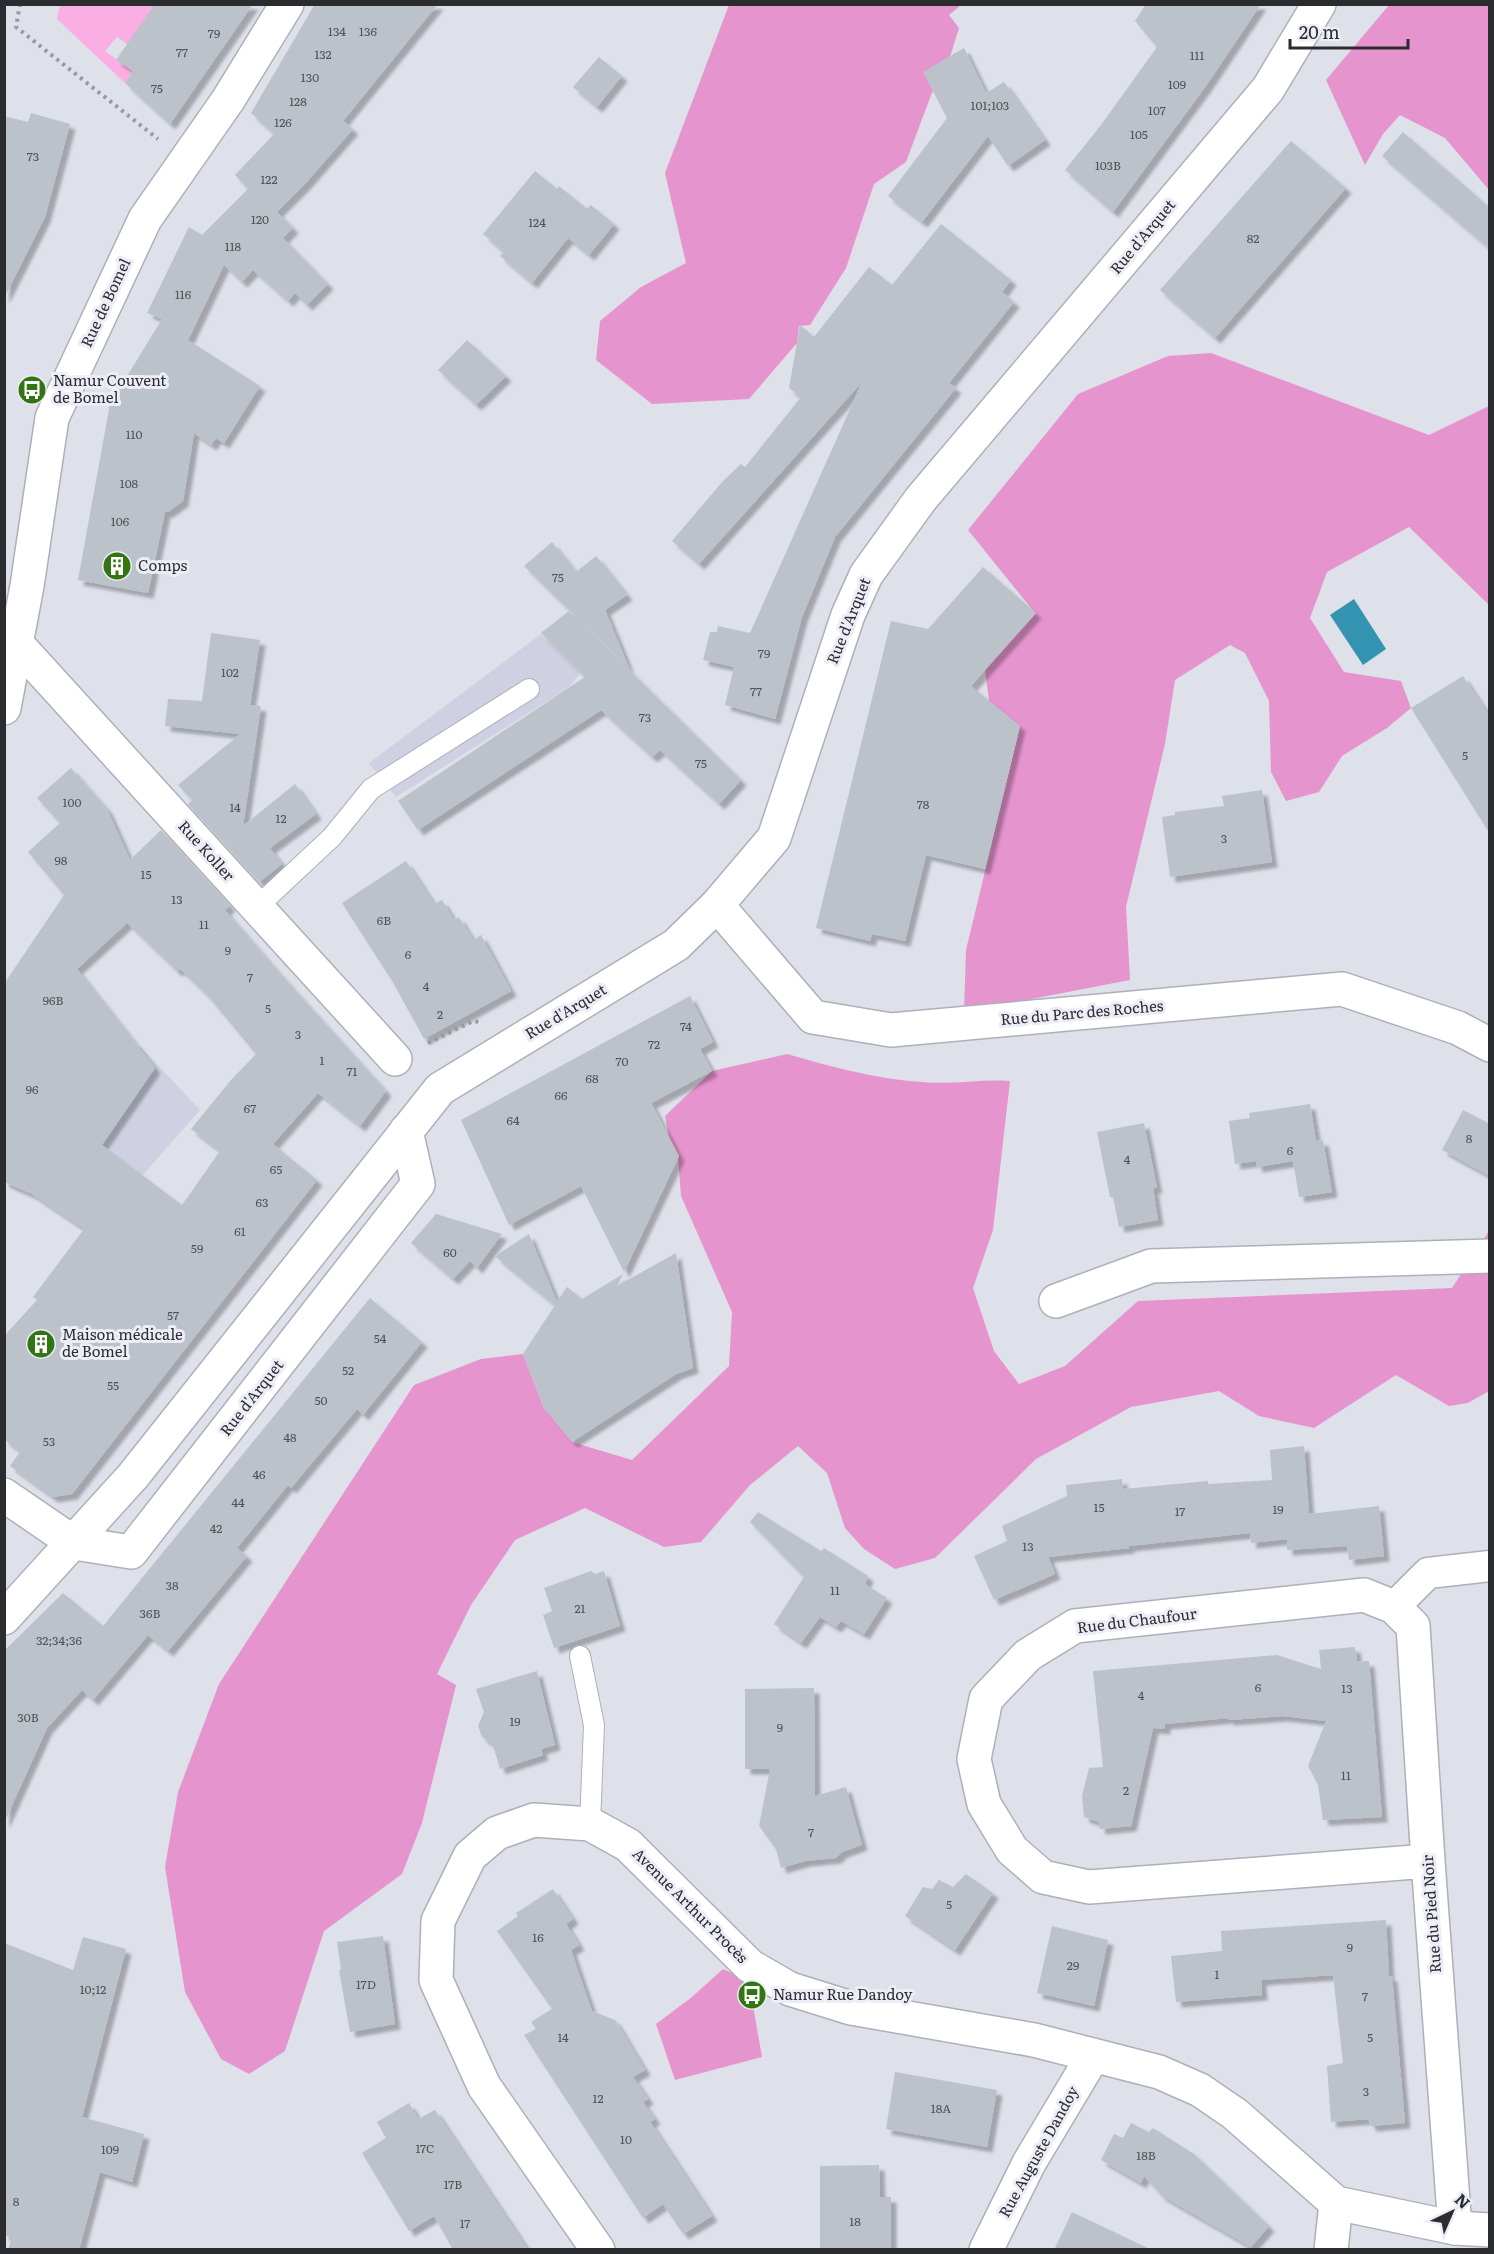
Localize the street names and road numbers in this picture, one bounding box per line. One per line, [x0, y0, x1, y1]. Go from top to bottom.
street label: Rue d'Arquet [1104, 194, 1180, 278]
street label: Rue de Bomel [74, 254, 135, 351]
street label: Rue d'Arquet [820, 574, 875, 667]
street label: Rue Koller [174, 815, 241, 885]
street label: Rue d'Arquet [520, 977, 610, 1044]
street label: Rue du Parc des Roches [999, 993, 1165, 1030]
street label: Rue d'Arquet [214, 1354, 288, 1440]
street label: Rue du Chaufour [1076, 1601, 1198, 1638]
street label: Avenue Arthur Procès [628, 1842, 754, 1968]
street label: Rue du Pied Noir [1415, 1854, 1446, 1974]
street label: Rue Auguste Dandoy [992, 2081, 1084, 2221]

